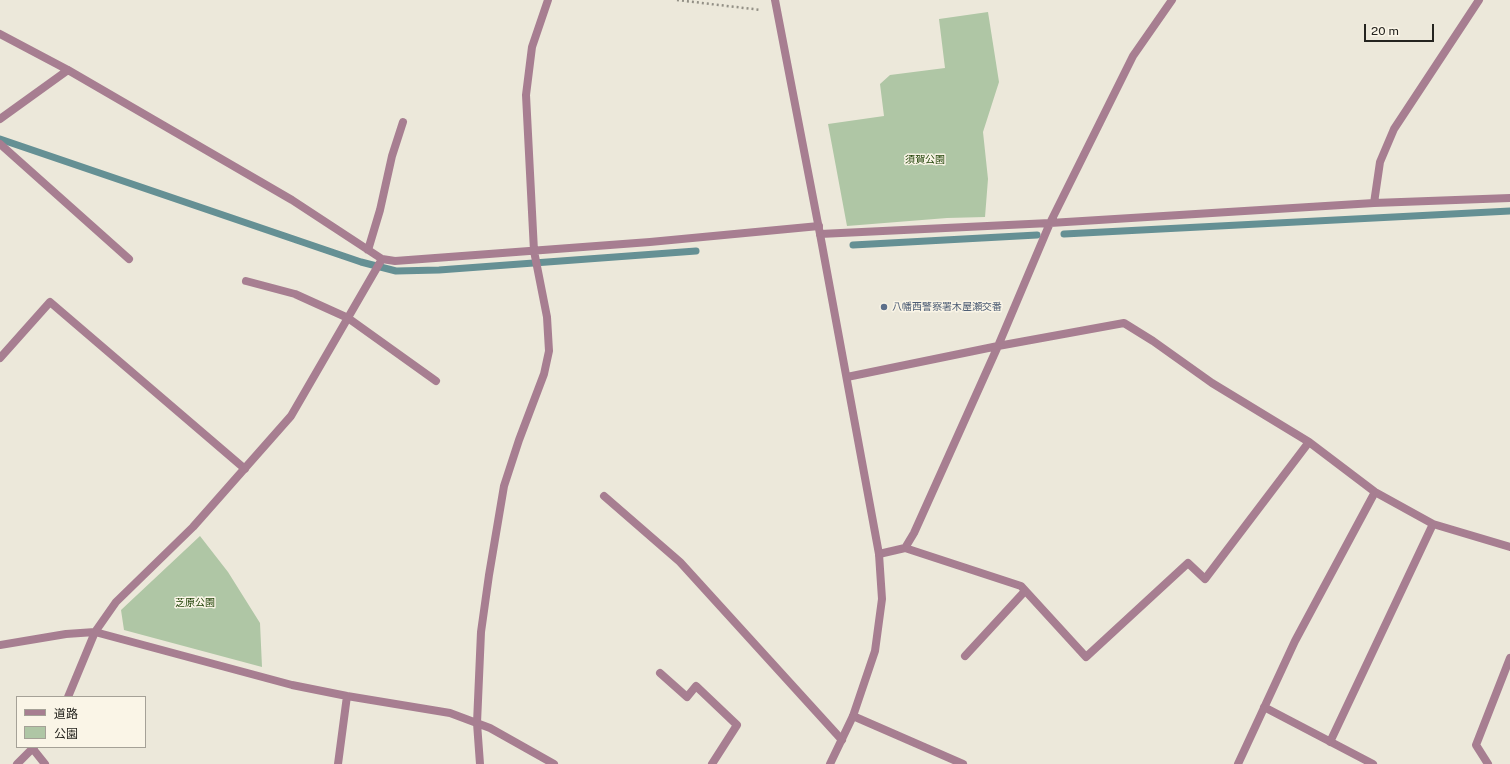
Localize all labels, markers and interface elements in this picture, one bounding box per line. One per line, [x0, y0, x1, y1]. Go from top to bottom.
scale bar [1366, 16, 1436, 42]
text: 20 m [1371, 24, 1399, 38]
park label: 須賀公園 [905, 154, 945, 166]
place label: 八幡西警察署木屋瀬交番 [892, 301, 1002, 313]
marker: 八幡西警察署木屋瀬交番 [879, 302, 889, 312]
park label: 芝原公園 [175, 597, 215, 609]
legend [16, 696, 146, 748]
text: 道路 [54, 707, 78, 721]
text: 公園 [54, 727, 78, 741]

